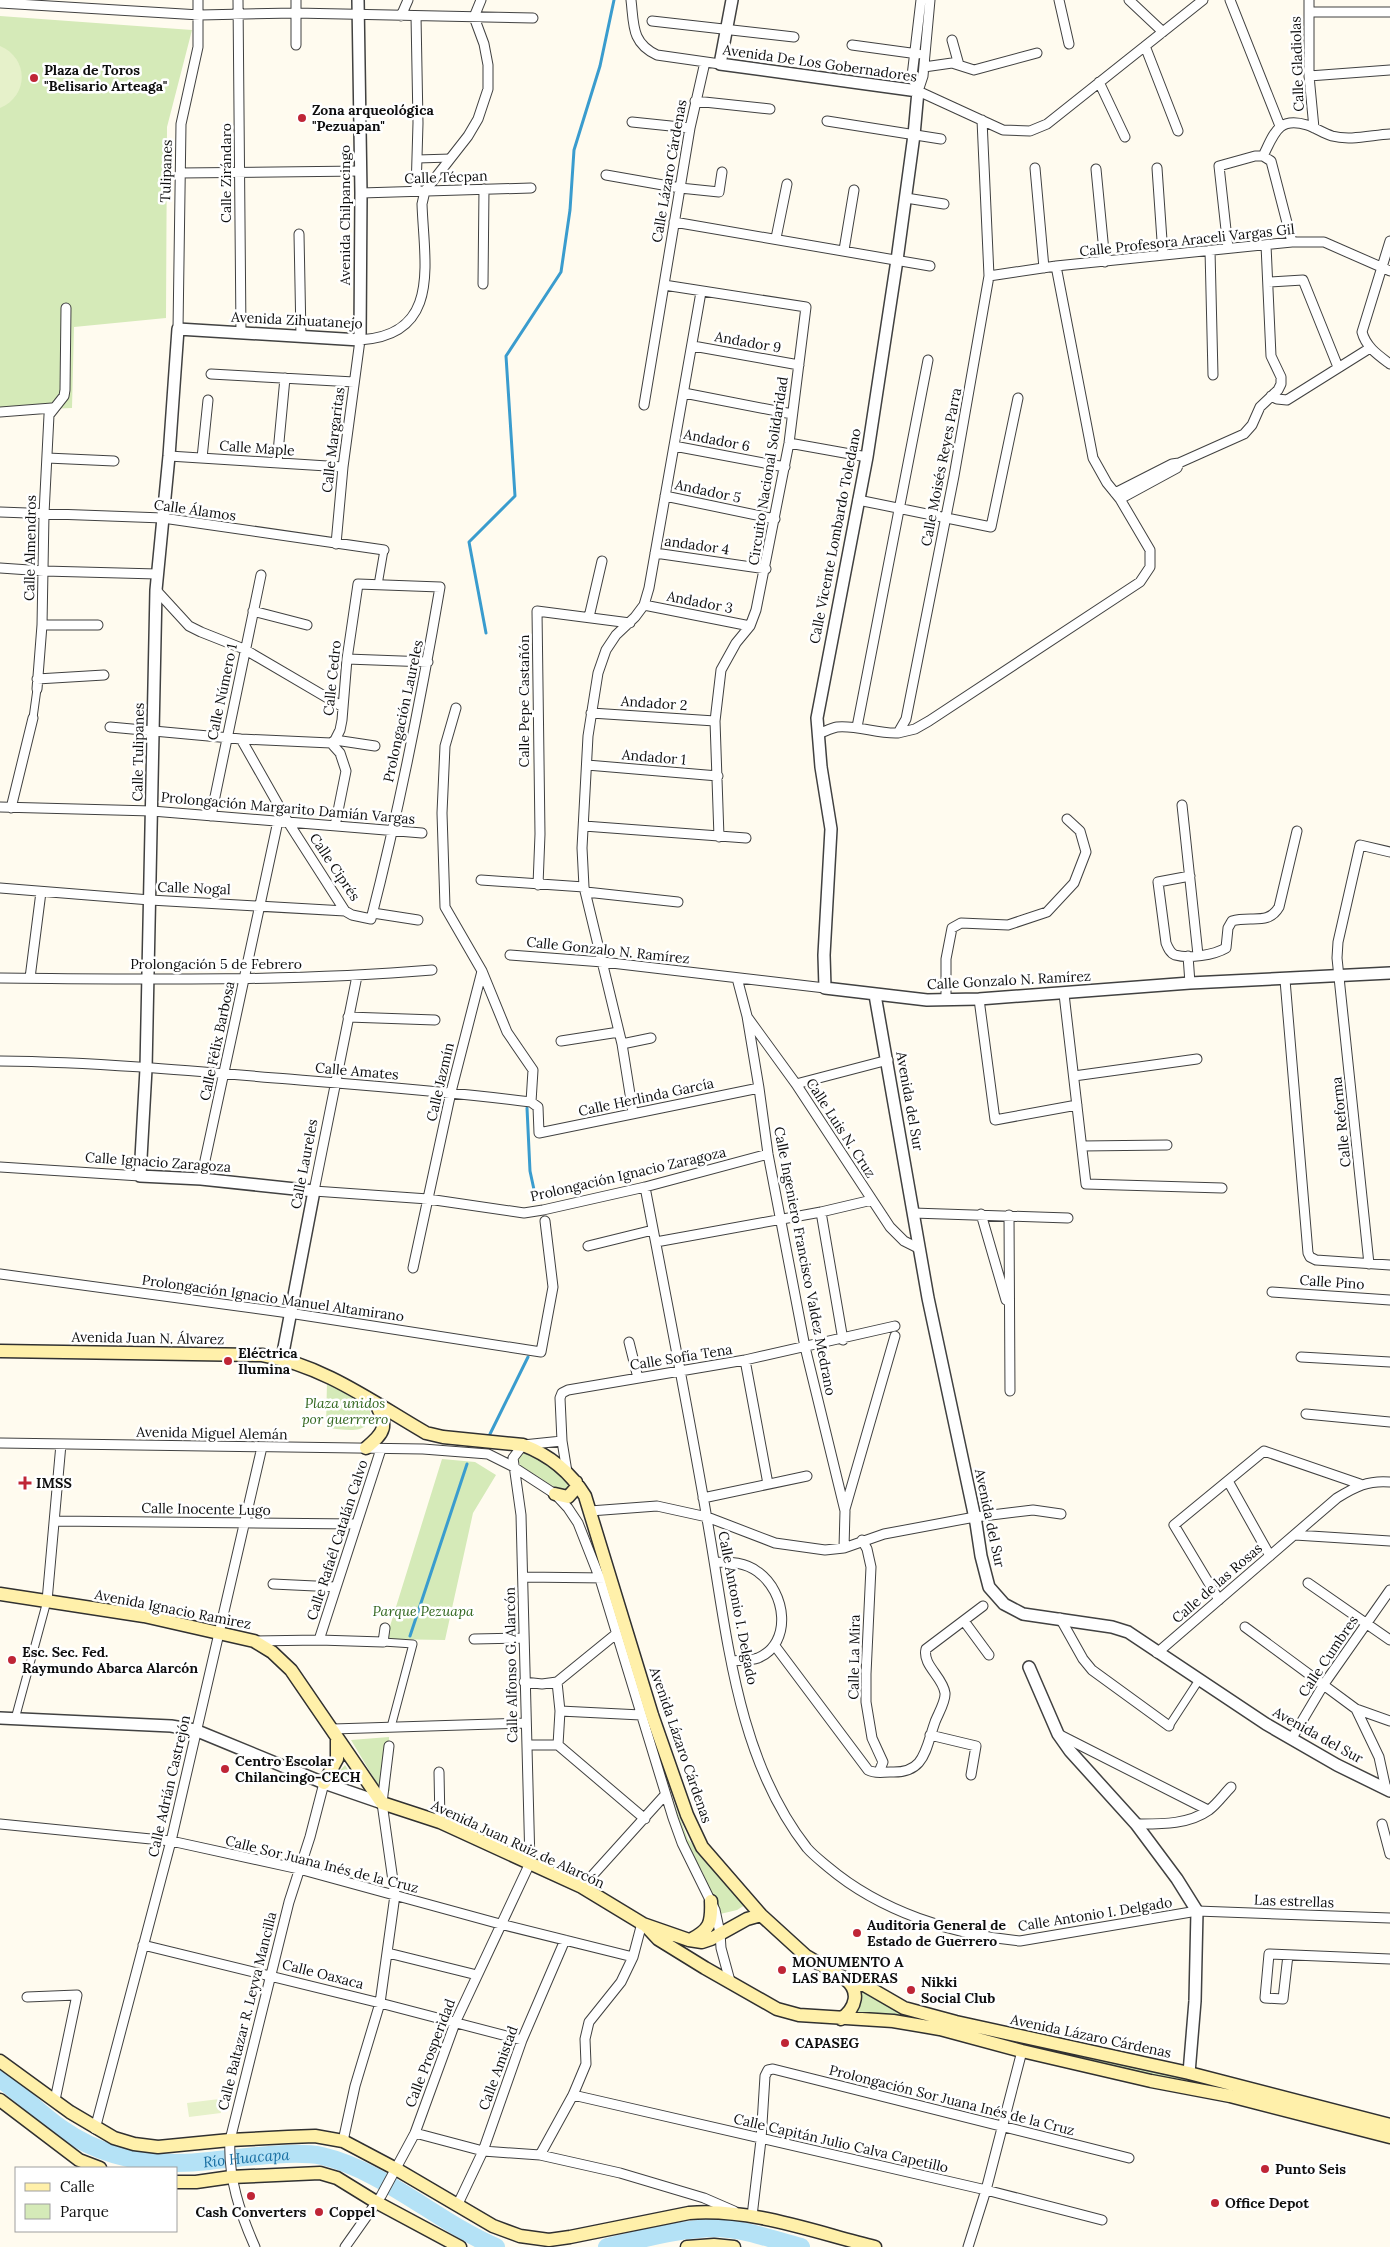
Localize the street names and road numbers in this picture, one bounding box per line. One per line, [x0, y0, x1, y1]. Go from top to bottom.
street label: Calle Gladiolas [1286, 16, 1308, 112]
street label: Avenida De Los Gobernadores [721, 40, 918, 86]
street label: Calle Lázaro Cárdenas [648, 98, 690, 244]
street label: Calle Zirándaro [217, 123, 235, 223]
street label: Tulipanes [156, 139, 176, 203]
street label: Avenida Chilpancingo [336, 145, 354, 286]
street label: Calle Técpan [404, 167, 488, 187]
street label: Calle Profesora Araceli Vargas Gil [1079, 220, 1296, 260]
street label: Avenida Zihuatanejo [230, 308, 363, 332]
street label: Andador 9 [712, 327, 783, 357]
street label: Circuito Nacional Solidaridad [744, 375, 792, 567]
street label: Calle Margaritas [318, 386, 348, 494]
street label: Calle Moisés Reyes Parra [917, 386, 965, 548]
street label: Andador 6 [681, 425, 752, 455]
street label: Calle Vicente Lombardo Toledano [805, 427, 865, 645]
street label: Calle Maple [219, 436, 296, 460]
street label: Andador 5 [672, 475, 743, 507]
street label: Calle Almendros [20, 495, 40, 601]
street label: Calle Álamos [153, 495, 237, 525]
street label: andador 4 [663, 532, 731, 559]
street label: Andador 3 [664, 587, 735, 617]
street label: Calle Pepe Castañón [515, 634, 533, 767]
street label: Prolongación Laureles [379, 638, 427, 784]
street label: Calle Cedro [319, 639, 345, 717]
street label: Calle Número 1 [203, 642, 241, 742]
street label: Andador 2 [619, 692, 688, 714]
street label: Calle Tulipanes [128, 702, 148, 802]
street label: Andador 1 [620, 745, 687, 769]
street label: Prolongación Margarito Damián Vargas [160, 788, 416, 828]
street label: Calle Ciprés [306, 830, 364, 904]
street label: Calle Nogal [157, 878, 231, 898]
street label: Calle Gonzalo N. Ramírez [525, 932, 691, 968]
street label: Prolongación 5 de Febrero [130, 955, 302, 973]
street label: Calle Gonzalo N. Ramírez [927, 967, 1091, 993]
street label: Calle Félix Barbosa [196, 980, 238, 1102]
street label: Calle Jazmín [422, 1040, 458, 1123]
street label: Avenida del Sur [892, 1049, 928, 1152]
street label: Calle Amates [314, 1058, 400, 1084]
street label: Calle Herlinda García [577, 1074, 715, 1120]
street label: Calle Luis N. Cruz [802, 1075, 880, 1181]
street label: Calle Reforma [1327, 1076, 1355, 1168]
street label: Calle Laureles [286, 1118, 322, 1210]
street label: Calle Ingeniero Francisco Valdez Medrano [770, 1125, 840, 1397]
street label: Prolongación Ignacio Zaragoza [528, 1143, 728, 1205]
street label: Calle Ignacio Zaragoza [84, 1148, 232, 1176]
street label: Prolongación Ignacio Manuel Altamirano [141, 1271, 405, 1325]
street label: Calle Pino [1299, 1271, 1365, 1293]
street label: Avenida Juan N. Álvarez [70, 1328, 225, 1348]
street label: Calle Sofía Tena [628, 1340, 734, 1374]
street label: Avenida Miguel Alemán [135, 1423, 288, 1443]
street label: Calle Rafaél Catalán Calvo [303, 1457, 371, 1623]
street label: Avenida del Sur [971, 1466, 1009, 1569]
street label: Calle Inocente Lugo [141, 1499, 271, 1519]
street label: Calle Antonio I. Delgado [714, 1530, 762, 1686]
street label: Calle de las Rosas [1168, 1539, 1266, 1627]
street label: Avenida Ignacio Ramirez [92, 1585, 253, 1633]
street label: Calle Alfonso G. Alarcón [501, 1587, 521, 1743]
street label: Calle Cumbres [1294, 1612, 1362, 1700]
street label: Calle La Mira [844, 1614, 864, 1700]
street label: Avenida Lázaro Cárdenas [646, 1664, 716, 1825]
street label: Avenida del Sur [1269, 1702, 1366, 1767]
street label: Calle Adrián Castrejón [144, 1713, 194, 1859]
street label: Avenida Juan Ruiz de Alarcón [428, 1795, 608, 1892]
street label: Calle Sor Juana Inés de la Cruz [224, 1831, 420, 1897]
street label: Las estrellas [1254, 1891, 1334, 1911]
street label: Calle Antonio I. Delgado [1016, 1893, 1174, 1935]
street label: Calle Baltazar R. Leyva Mancilla [214, 1910, 280, 2112]
street label: Calle Oaxaca [280, 1955, 366, 1993]
street label: Calle Prosperidad [401, 1996, 459, 2110]
street label: Avenida Lázaro Cárdenas [1008, 2010, 1173, 2062]
street label: Calle Amistad [474, 2023, 522, 2113]
street label: Prolongación Sor Juana Inés de la Cruz [827, 2061, 1077, 2139]
street label: Calle Capitán Julio Calva Capetillo [732, 2109, 950, 2177]

